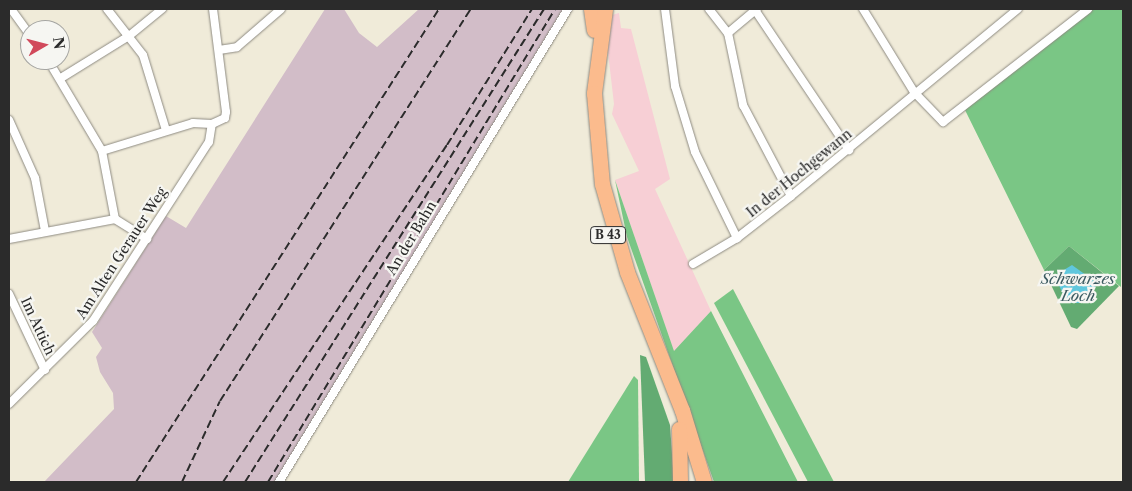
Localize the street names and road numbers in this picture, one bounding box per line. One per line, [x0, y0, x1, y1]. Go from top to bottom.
street label: In der Hochgewann [743, 125, 855, 221]
street label: Am Alten Gerauer Weg [72, 184, 170, 322]
street label: An der Bahn [382, 198, 440, 278]
road number: B 43 [589, 226, 627, 244]
street label: Im Attich [17, 294, 59, 358]

